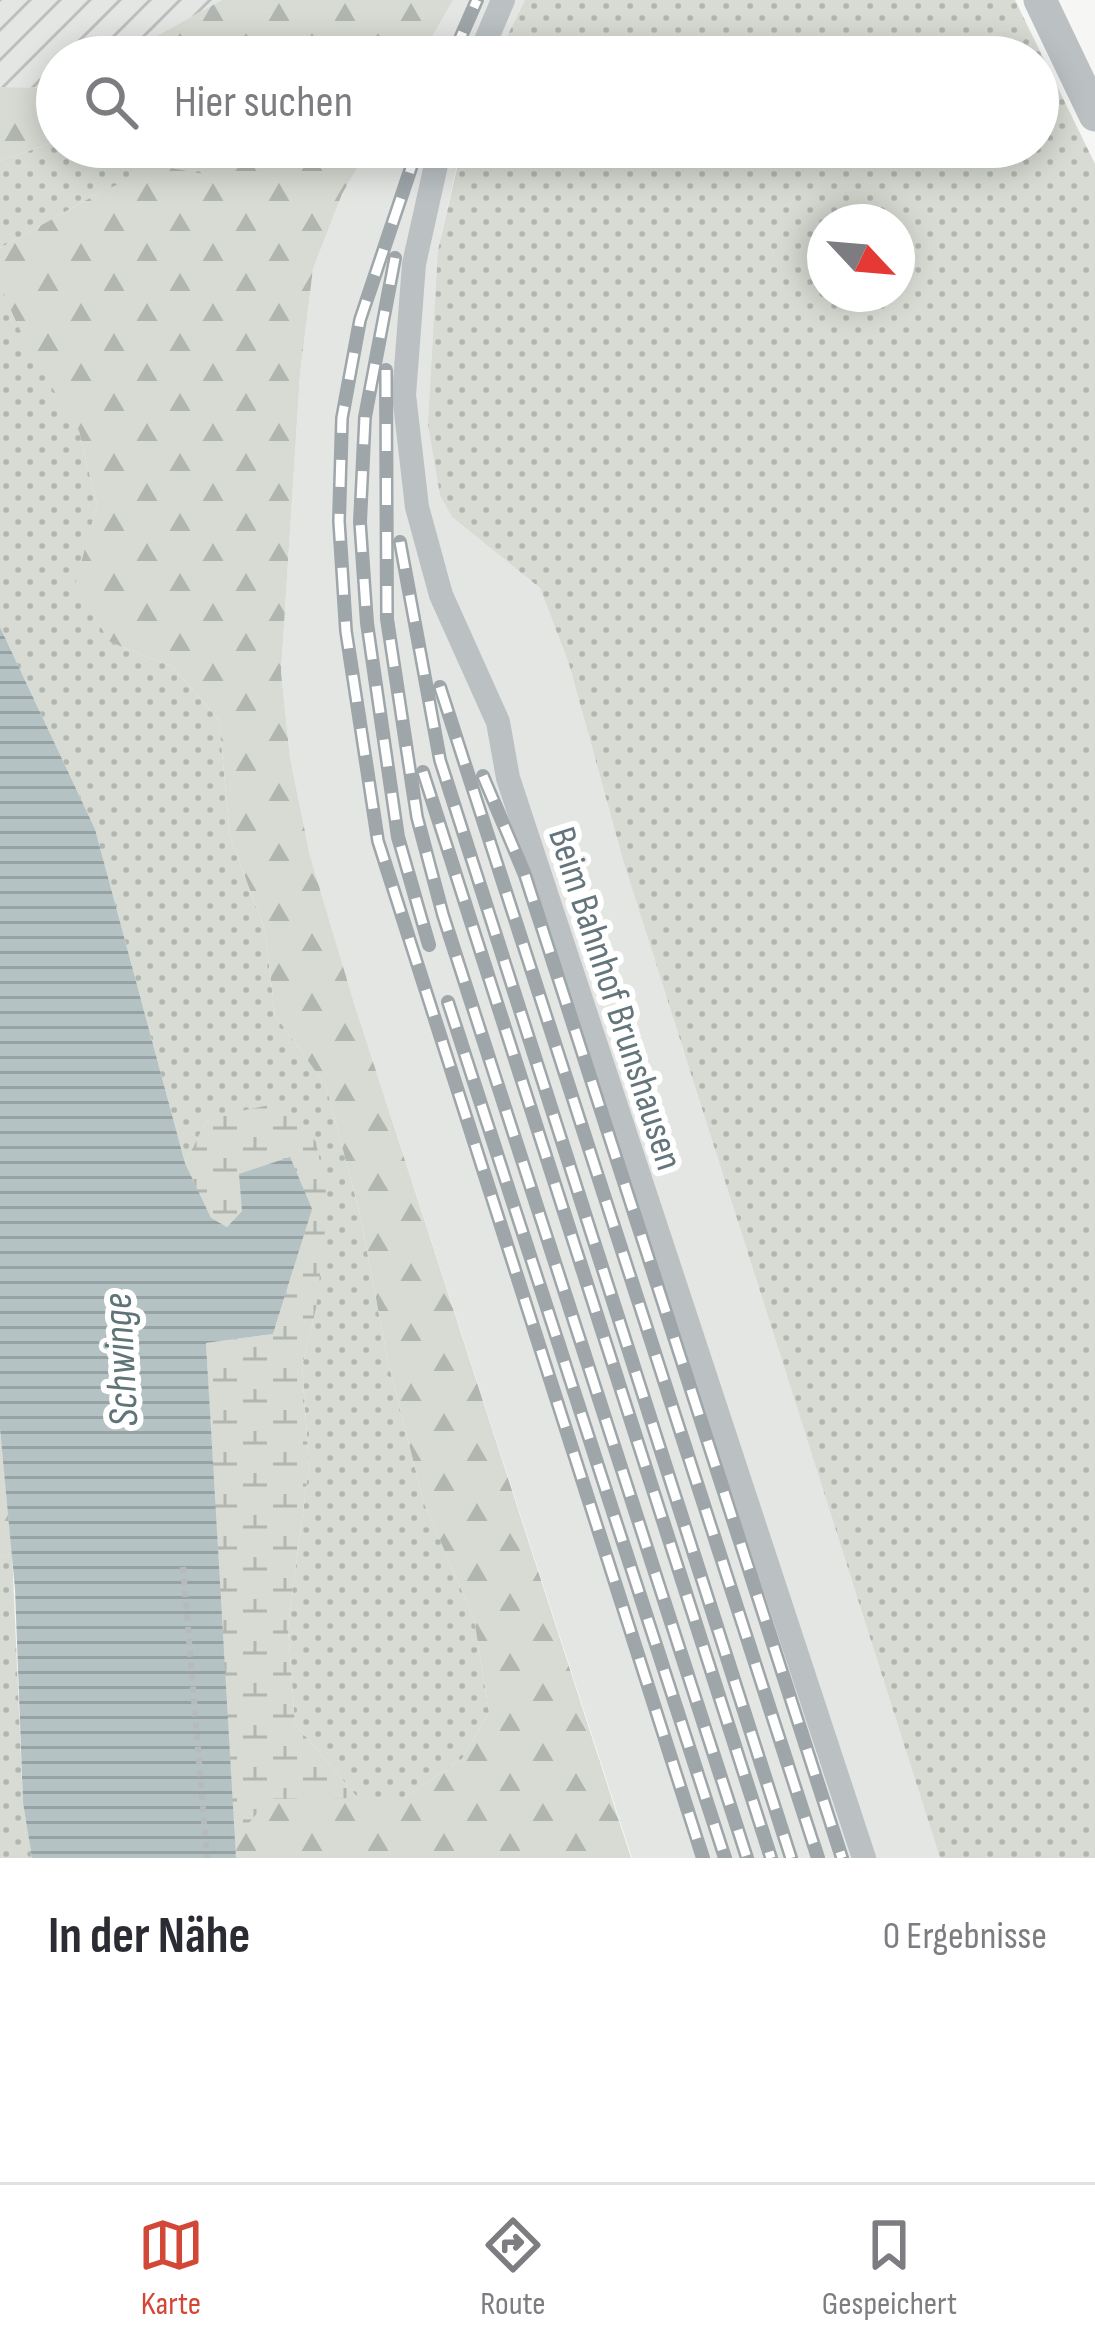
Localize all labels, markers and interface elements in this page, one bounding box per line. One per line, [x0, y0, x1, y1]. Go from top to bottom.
search box [36, 36, 1059, 168]
icon: search [78, 69, 144, 135]
text: Hier suchen [174, 75, 353, 130]
north arrow [807, 204, 915, 312]
street label: Beim Bahnhof Brunshausen [537, 821, 692, 1176]
water label: Schwinge [93, 1292, 150, 1428]
text: In der Nähe [48, 1906, 250, 1967]
text: 0 Ergebnisse [883, 1913, 1047, 1960]
tab: Karte [138, 2212, 204, 2324]
tab: Route [480, 2212, 546, 2324]
tab: Gespeichert [822, 2212, 957, 2324]

